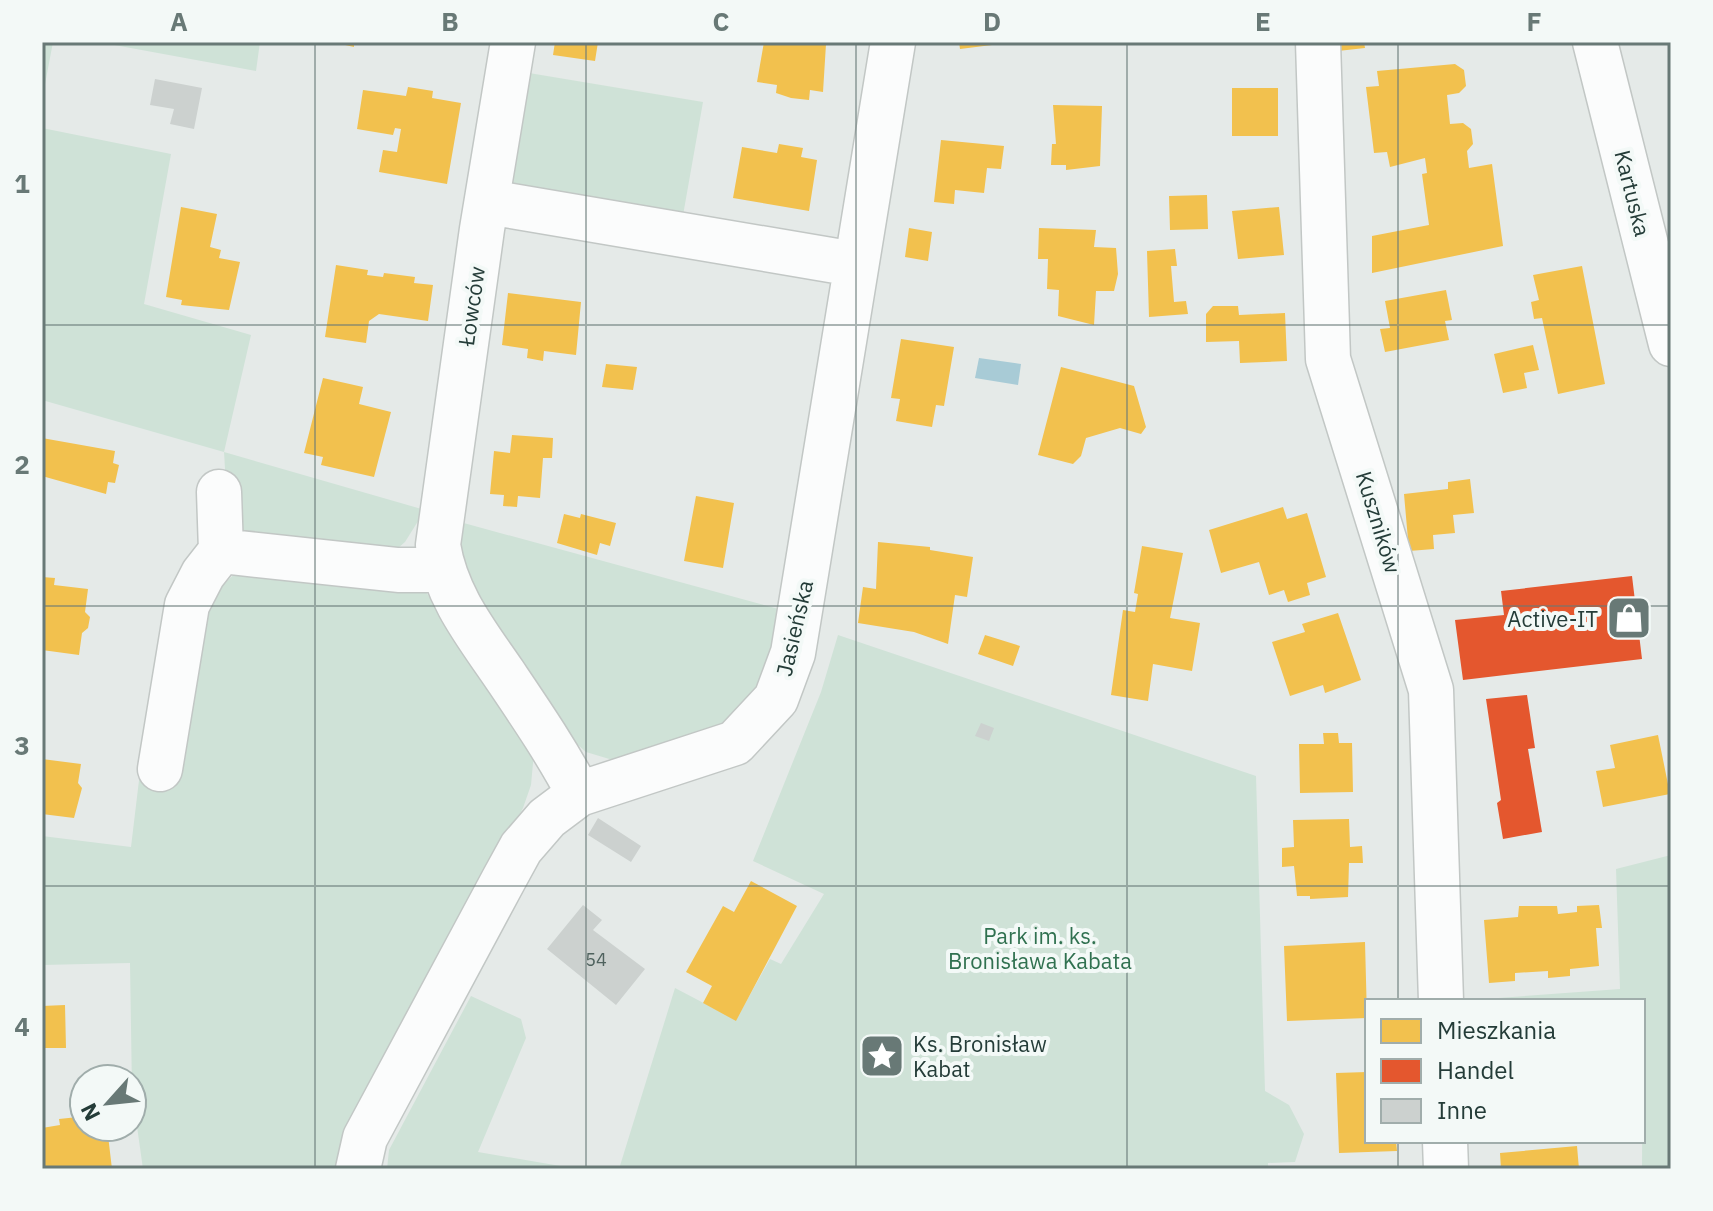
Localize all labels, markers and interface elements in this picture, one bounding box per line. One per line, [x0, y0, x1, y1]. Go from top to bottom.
text: A [170, 4, 188, 38]
text: B [441, 4, 459, 38]
text: C [713, 4, 730, 38]
text: D [983, 4, 1001, 38]
text: E [1255, 4, 1271, 38]
text: F [1526, 4, 1542, 38]
street label: Kartuska [1608, 147, 1658, 239]
text: 1 [14, 166, 30, 200]
street label: Łowców [451, 264, 491, 349]
text: 2 [14, 447, 30, 481]
street label: Kuszników [1350, 467, 1408, 577]
street label: Jasieńska [769, 577, 819, 679]
shop icon: Active-IT [1605, 594, 1653, 642]
place label: Active-IT [1507, 604, 1598, 633]
text: 3 [14, 728, 30, 762]
park label: Park im. ks. Bronisława Kabata [948, 921, 1132, 975]
house number: 54 [585, 948, 607, 971]
legend [1365, 999, 1645, 1143]
text: 4 [14, 1009, 30, 1043]
text: Mieszkania [1437, 1014, 1556, 1046]
place label: Ks. Bronisław Kabat [913, 1029, 1047, 1083]
place icon: Ks. Bronisław Kabat [858, 1032, 906, 1080]
text: Handel [1437, 1054, 1514, 1086]
north arrow [68, 1063, 148, 1143]
text: Inne [1437, 1094, 1487, 1126]
text: N [73, 1099, 106, 1126]

